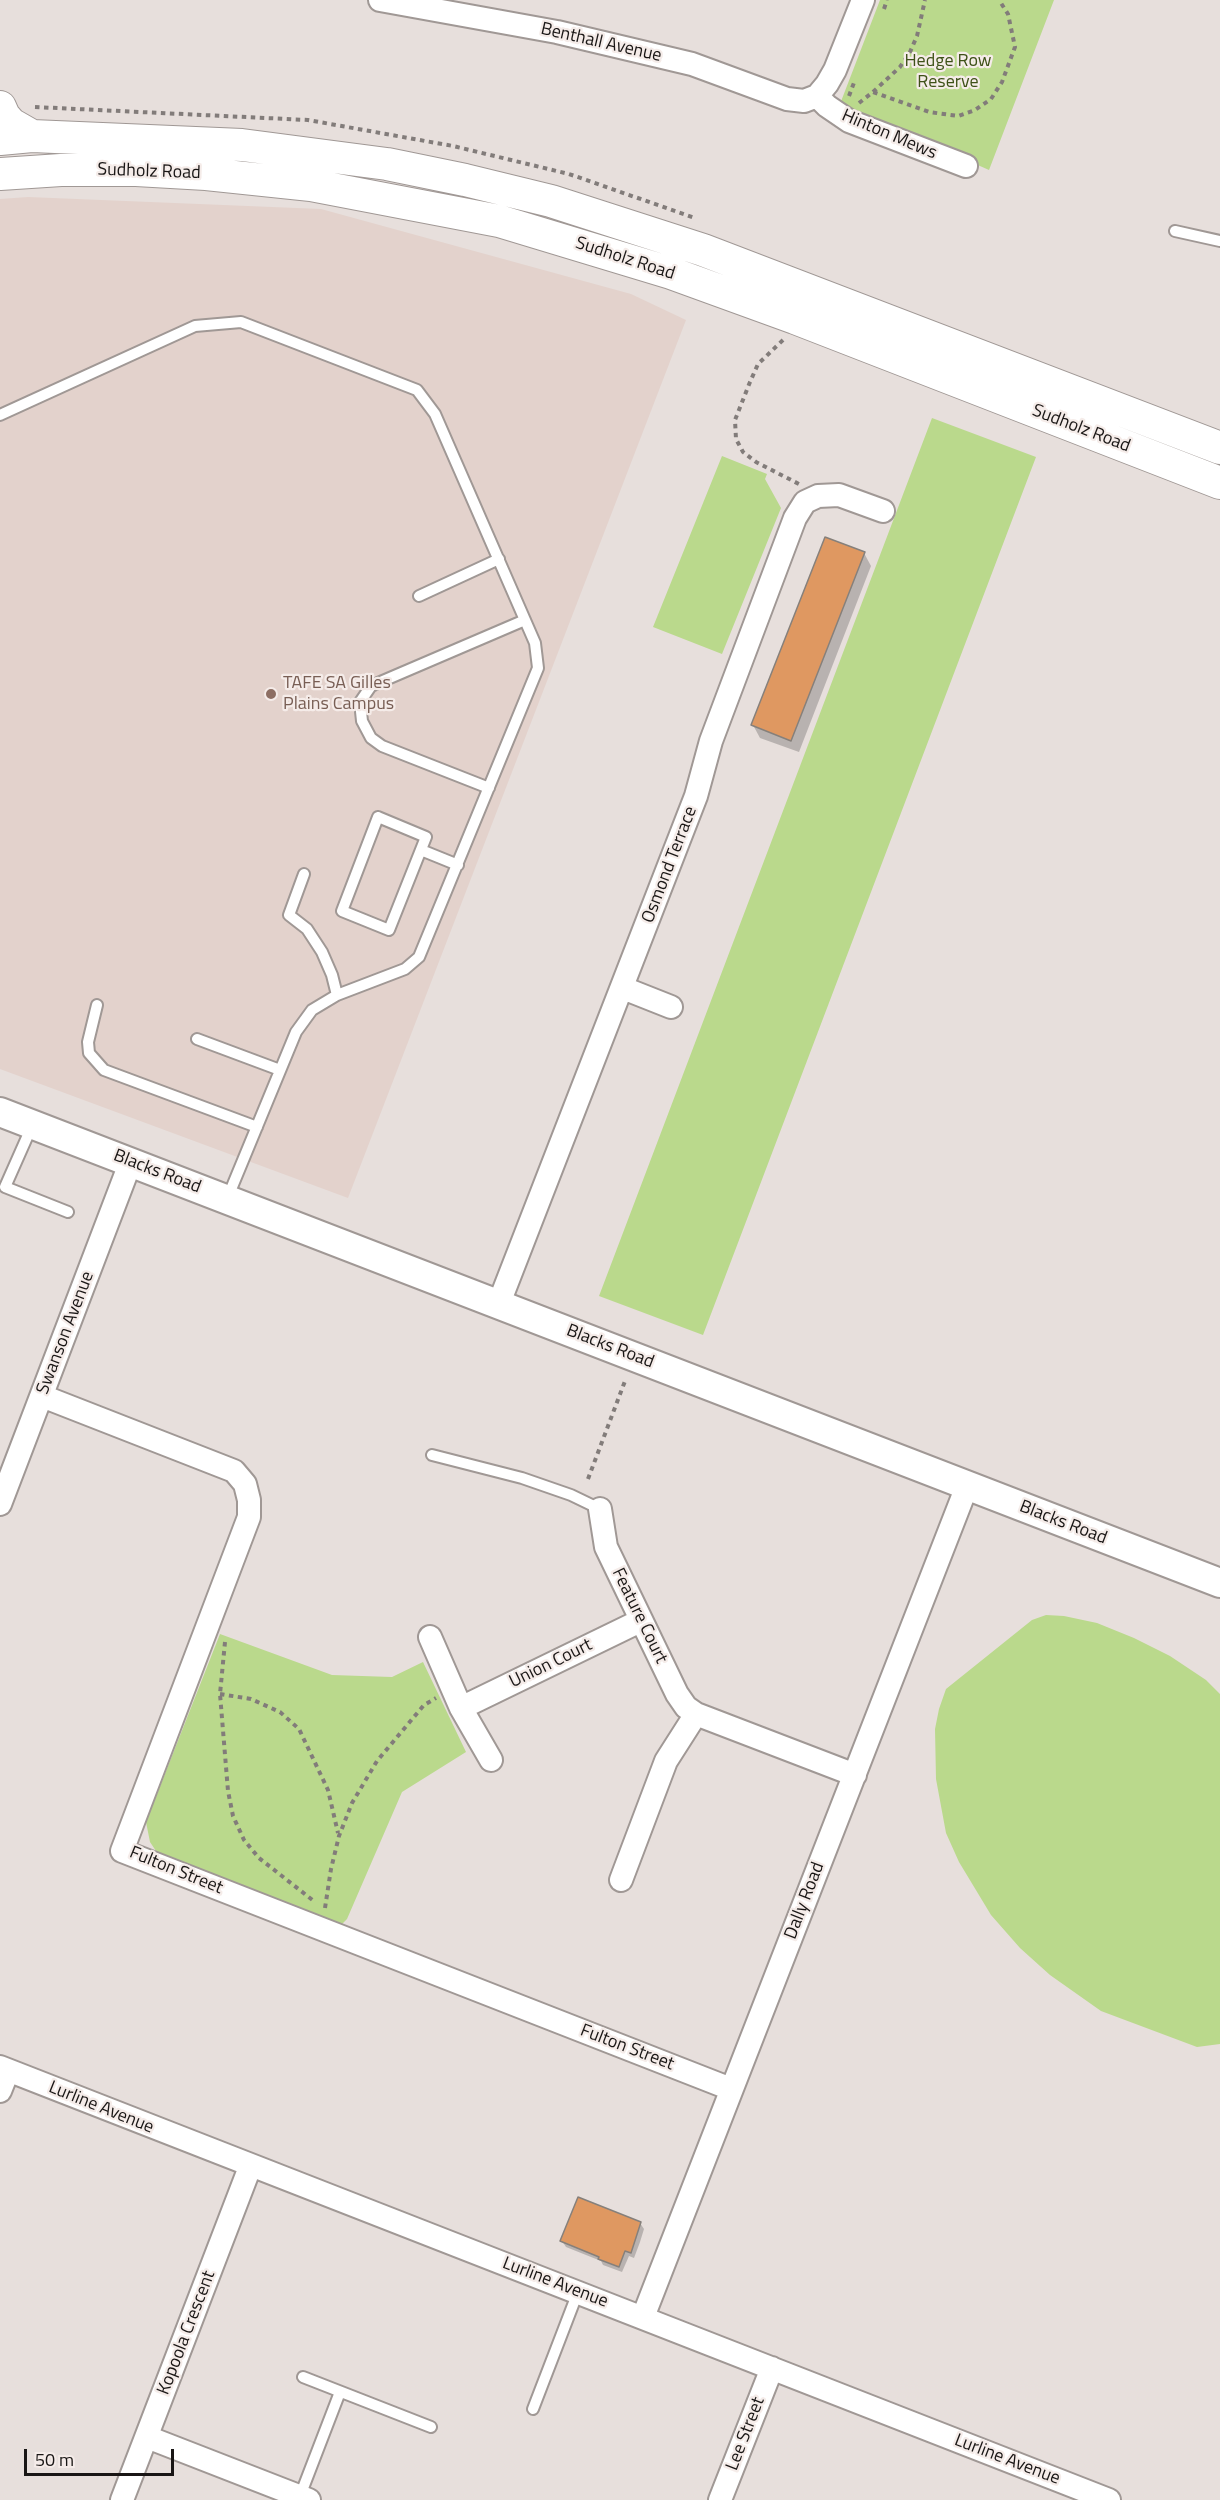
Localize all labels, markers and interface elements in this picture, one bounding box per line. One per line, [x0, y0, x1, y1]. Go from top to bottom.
street label: Benthall Avenue [538, 19, 664, 67]
park label: Hedge Row Reserve [904, 51, 992, 94]
street label: Hinton Mews [838, 105, 940, 165]
street label: Sudholz Road [97, 159, 201, 185]
street label: Sudholz Road [573, 233, 677, 285]
street label: Sudholz Road [1029, 400, 1133, 458]
place label: TAFE SA Gilles Plains Campus [283, 673, 394, 716]
marker: TAFE SA Gilles Plains Campus [264, 687, 278, 701]
street label: Osmond Terrace [638, 804, 702, 926]
street label: Blacks Road [110, 1145, 204, 1199]
street label: Swanson Avenue [33, 1269, 99, 1397]
street label: Blacks Road [563, 1320, 657, 1374]
street label: Blacks Road [1016, 1496, 1110, 1550]
street label: Feature Court [607, 1565, 671, 1667]
street label: Union Court [506, 1635, 596, 1693]
street label: Fulton Street [126, 1842, 226, 1900]
street label: Dally Road [780, 1860, 830, 1942]
street label: Fulton Street [577, 2020, 677, 2076]
street label: Lurline Avenue [45, 2077, 157, 2139]
street label: Lurline Avenue [499, 2253, 611, 2313]
street label: Kopoola Crescent [153, 2268, 221, 2398]
street label: Lee Street [722, 2394, 770, 2474]
street label: Lurline Avenue [951, 2430, 1063, 2490]
scale bar [27, 2437, 177, 2475]
text: 50 m [35, 2446, 74, 2473]

